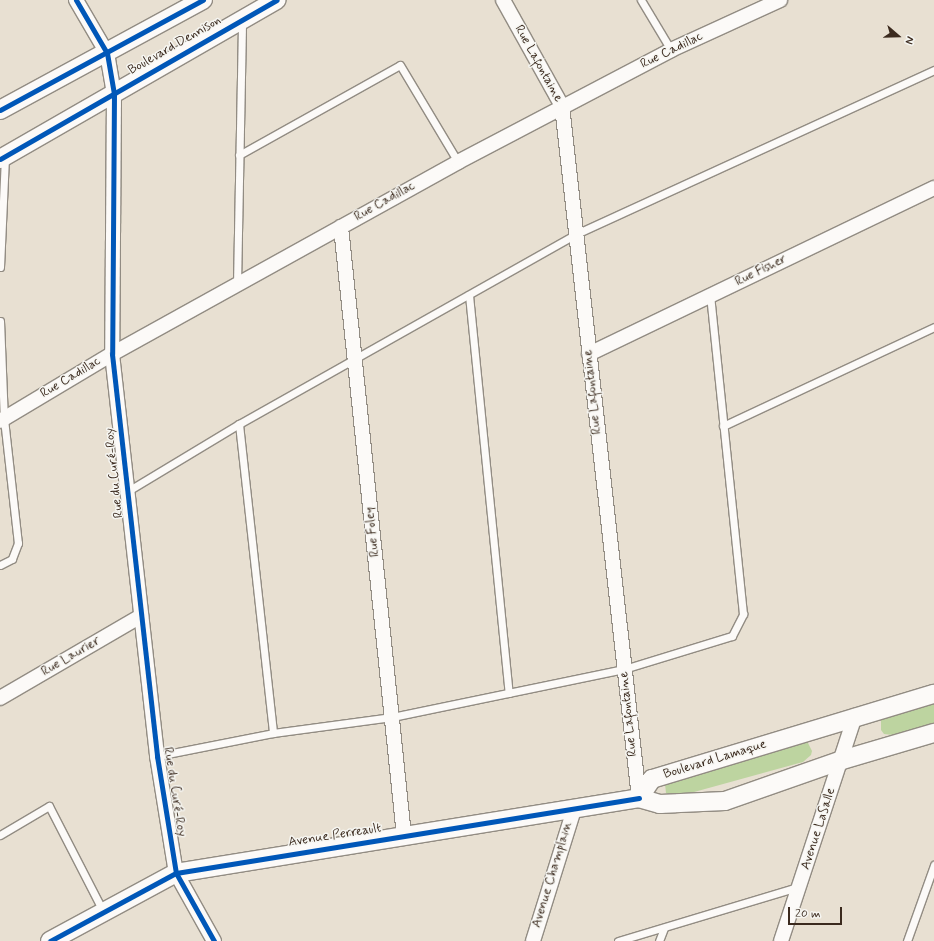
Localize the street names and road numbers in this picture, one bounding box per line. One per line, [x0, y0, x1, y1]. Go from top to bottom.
street label: Boulevard Dennison [124, 12, 226, 80]
street label: Rue Lafontaine [511, 23, 565, 105]
street label: Rue Cadillac [638, 29, 706, 73]
street label: Rue Cadillac [352, 179, 418, 225]
street label: Rue Fisher [733, 252, 789, 290]
street label: Rue Lafontaine [581, 349, 605, 435]
street label: Rue Cadillac [38, 354, 104, 402]
street label: Rue du Curé-Roy [103, 427, 127, 519]
street label: Rue Foley [363, 506, 383, 558]
street label: Rue Laurier [40, 634, 102, 680]
street label: Rue Lafontaine [617, 671, 641, 757]
street label: Boulevard Lamaque [660, 737, 770, 783]
street label: Rue du Curé-Roy [159, 746, 189, 838]
street label: Avenue LaSalle [799, 787, 839, 871]
street label: Avenue Perreault [286, 821, 384, 851]
street label: Avenue Champlain [530, 821, 576, 929]

